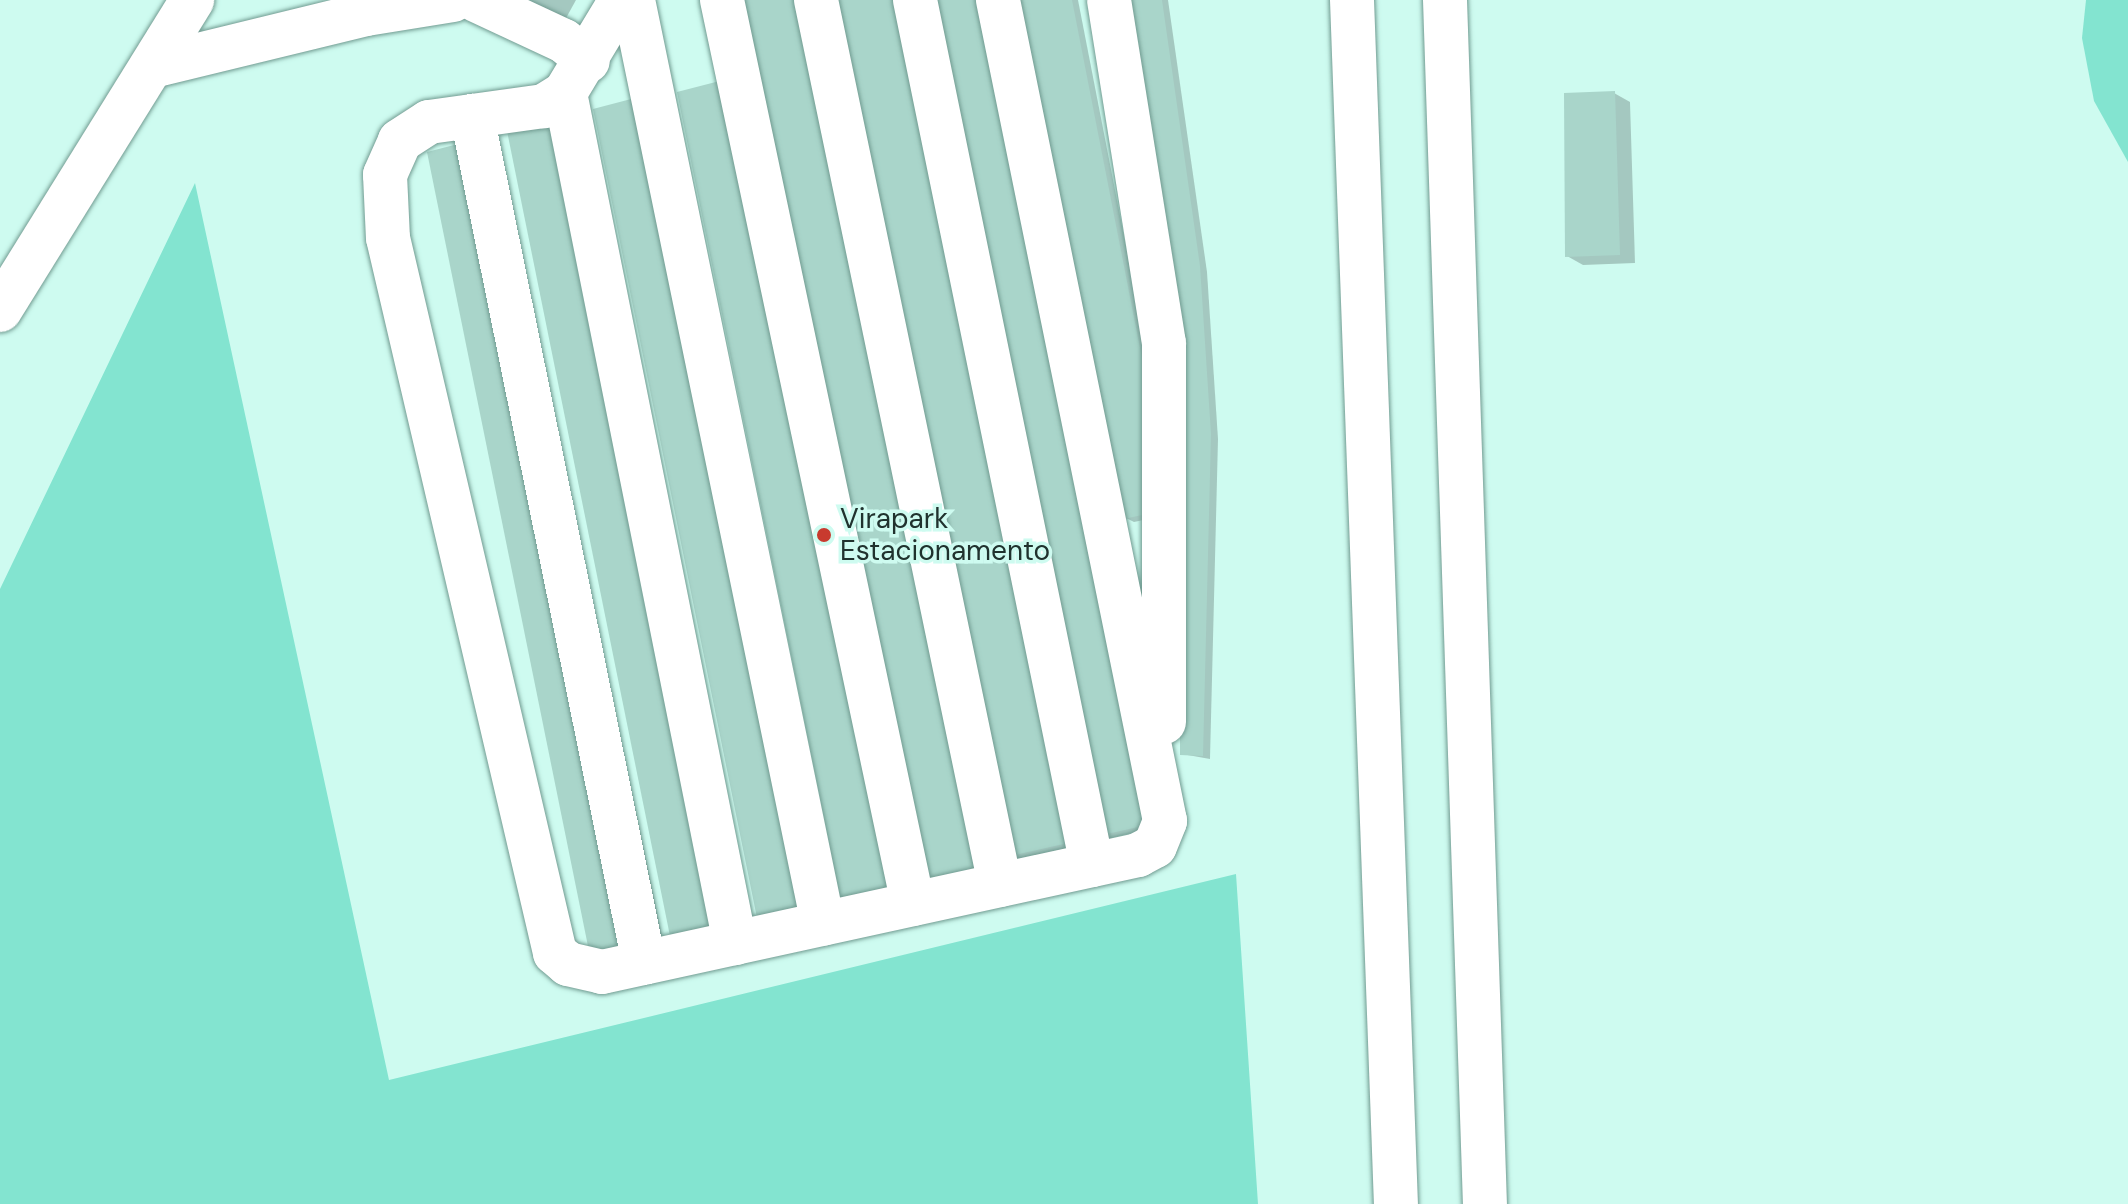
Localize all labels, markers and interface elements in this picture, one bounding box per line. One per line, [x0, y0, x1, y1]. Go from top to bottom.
place label: Virapark Estacionamento [840, 502, 1050, 568]
marker: Virapark Estacionamento [815, 526, 833, 544]

